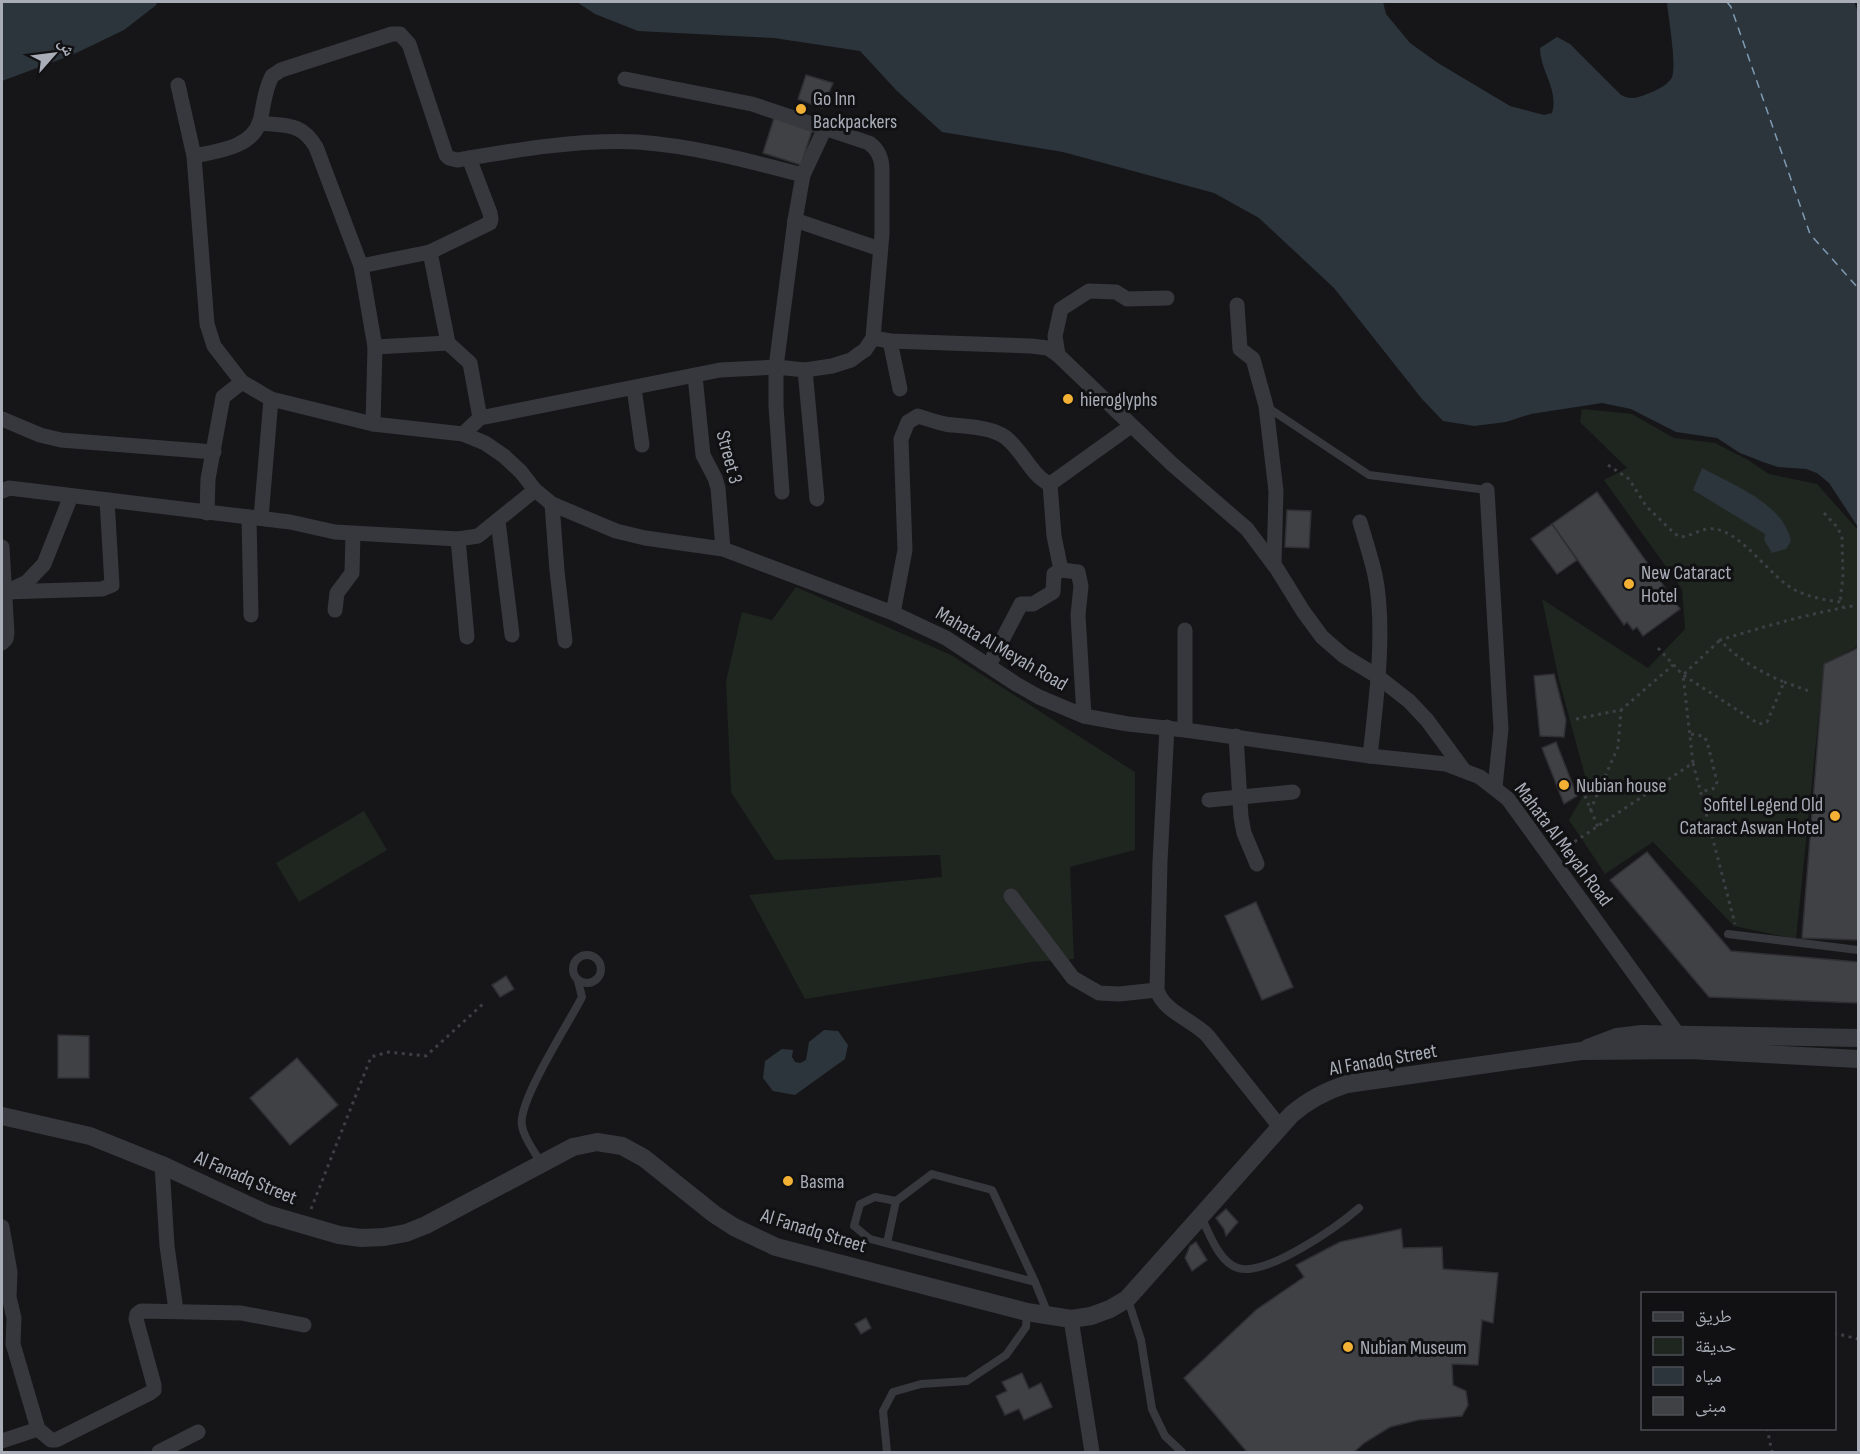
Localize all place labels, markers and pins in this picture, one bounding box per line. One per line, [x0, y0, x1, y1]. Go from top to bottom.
place label: Go Inn Backpackers [813, 87, 897, 134]
marker: Go Inn Backpackers [794, 102, 808, 116]
place label: hieroglyphs [1080, 388, 1157, 412]
marker: hieroglyphs [1061, 392, 1075, 406]
place label: New Cataract Hotel [1641, 561, 1731, 608]
marker: New Cataract Hotel [1622, 577, 1636, 591]
place label: Nubian house [1576, 774, 1666, 798]
marker: Nubian house [1557, 778, 1571, 792]
place label: Sofitel Legend Old Cataract Aswan Hotel [1680, 793, 1823, 840]
marker: Sofitel Legend Old Cataract Aswan Hotel [1828, 809, 1842, 823]
place label: Basma [800, 1170, 844, 1194]
marker: Basma [781, 1174, 795, 1188]
place label: Nubian Museum [1360, 1336, 1467, 1360]
marker: Nubian Museum [1341, 1340, 1355, 1354]

